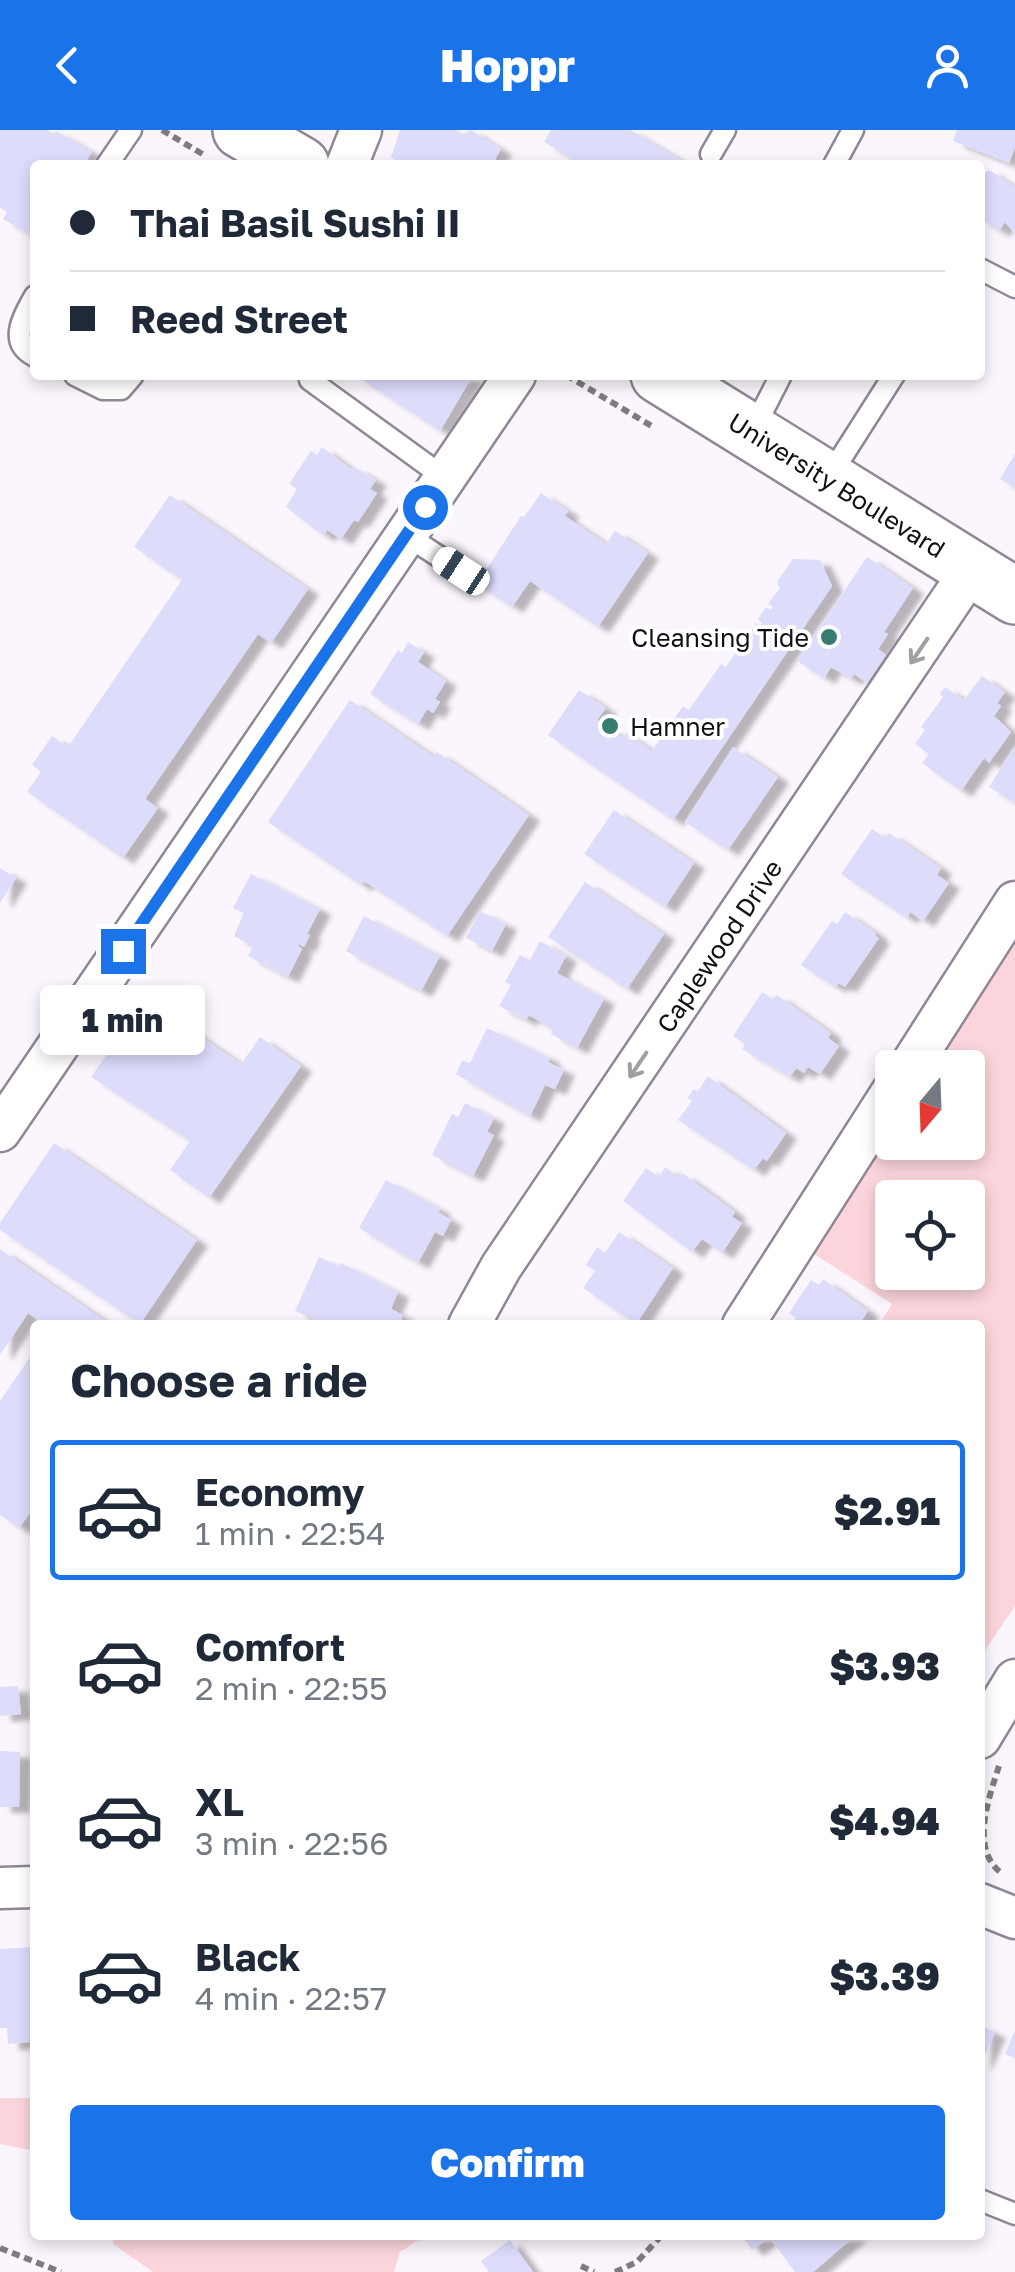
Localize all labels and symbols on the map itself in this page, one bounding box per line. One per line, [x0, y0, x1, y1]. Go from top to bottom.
street label: University Boulevard [723, 406, 951, 564]
route start [403, 485, 448, 530]
car [428, 542, 494, 600]
place label: Cleansing Tide [631, 622, 809, 653]
marker: Cleansing Tide [818, 626, 840, 648]
one-way arrow [908, 636, 929, 664]
place label: Hamner [630, 711, 725, 742]
marker: Hamner [599, 715, 621, 737]
street label: Caplewood Drive [650, 854, 788, 1038]
route end [101, 929, 146, 974]
callout: 1 min [41, 986, 206, 1056]
one-way arrow [628, 1050, 649, 1078]
north arrow [875, 1050, 985, 1160]

